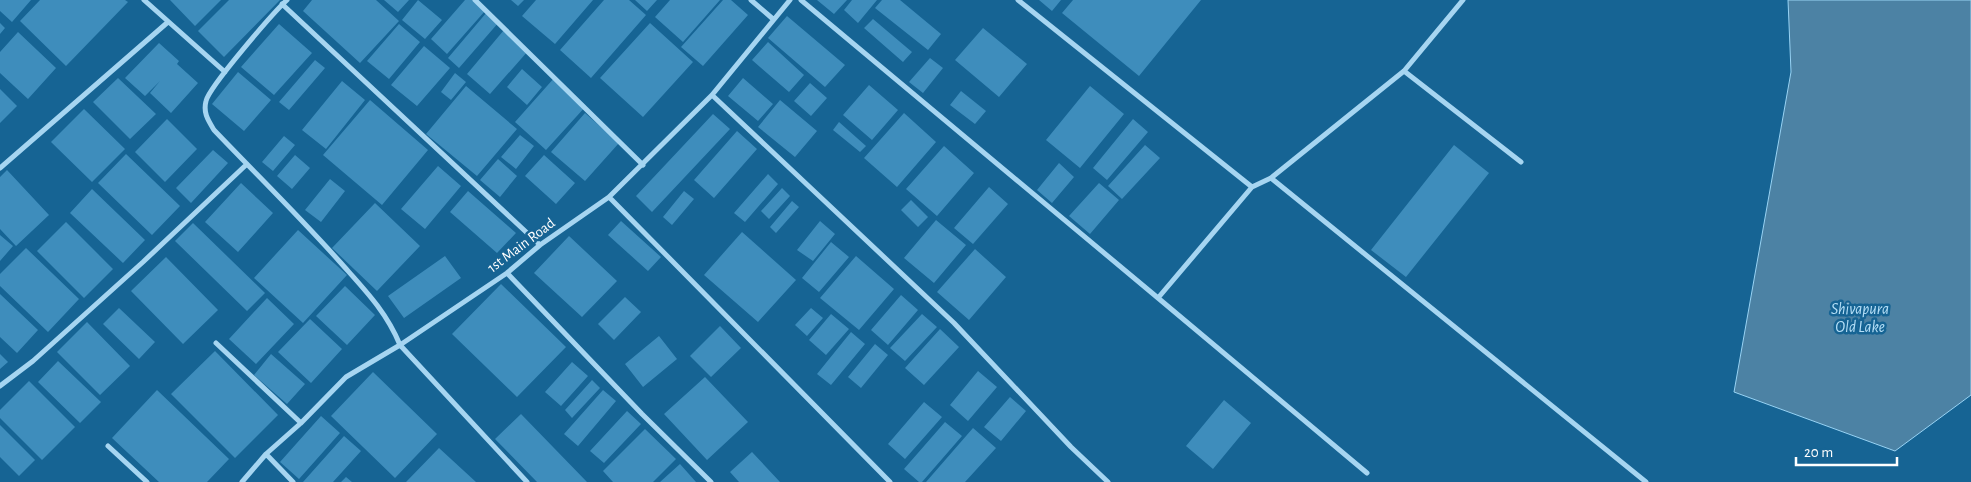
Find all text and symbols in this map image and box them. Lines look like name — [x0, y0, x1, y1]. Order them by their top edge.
street label: 1st Main Road — [485, 215, 558, 276]
water label: Shivapura Old Lake — [1831, 301, 1889, 335]
scale bar — [1796, 434, 1897, 466]
text: 20 m — [1804, 445, 1833, 460]

